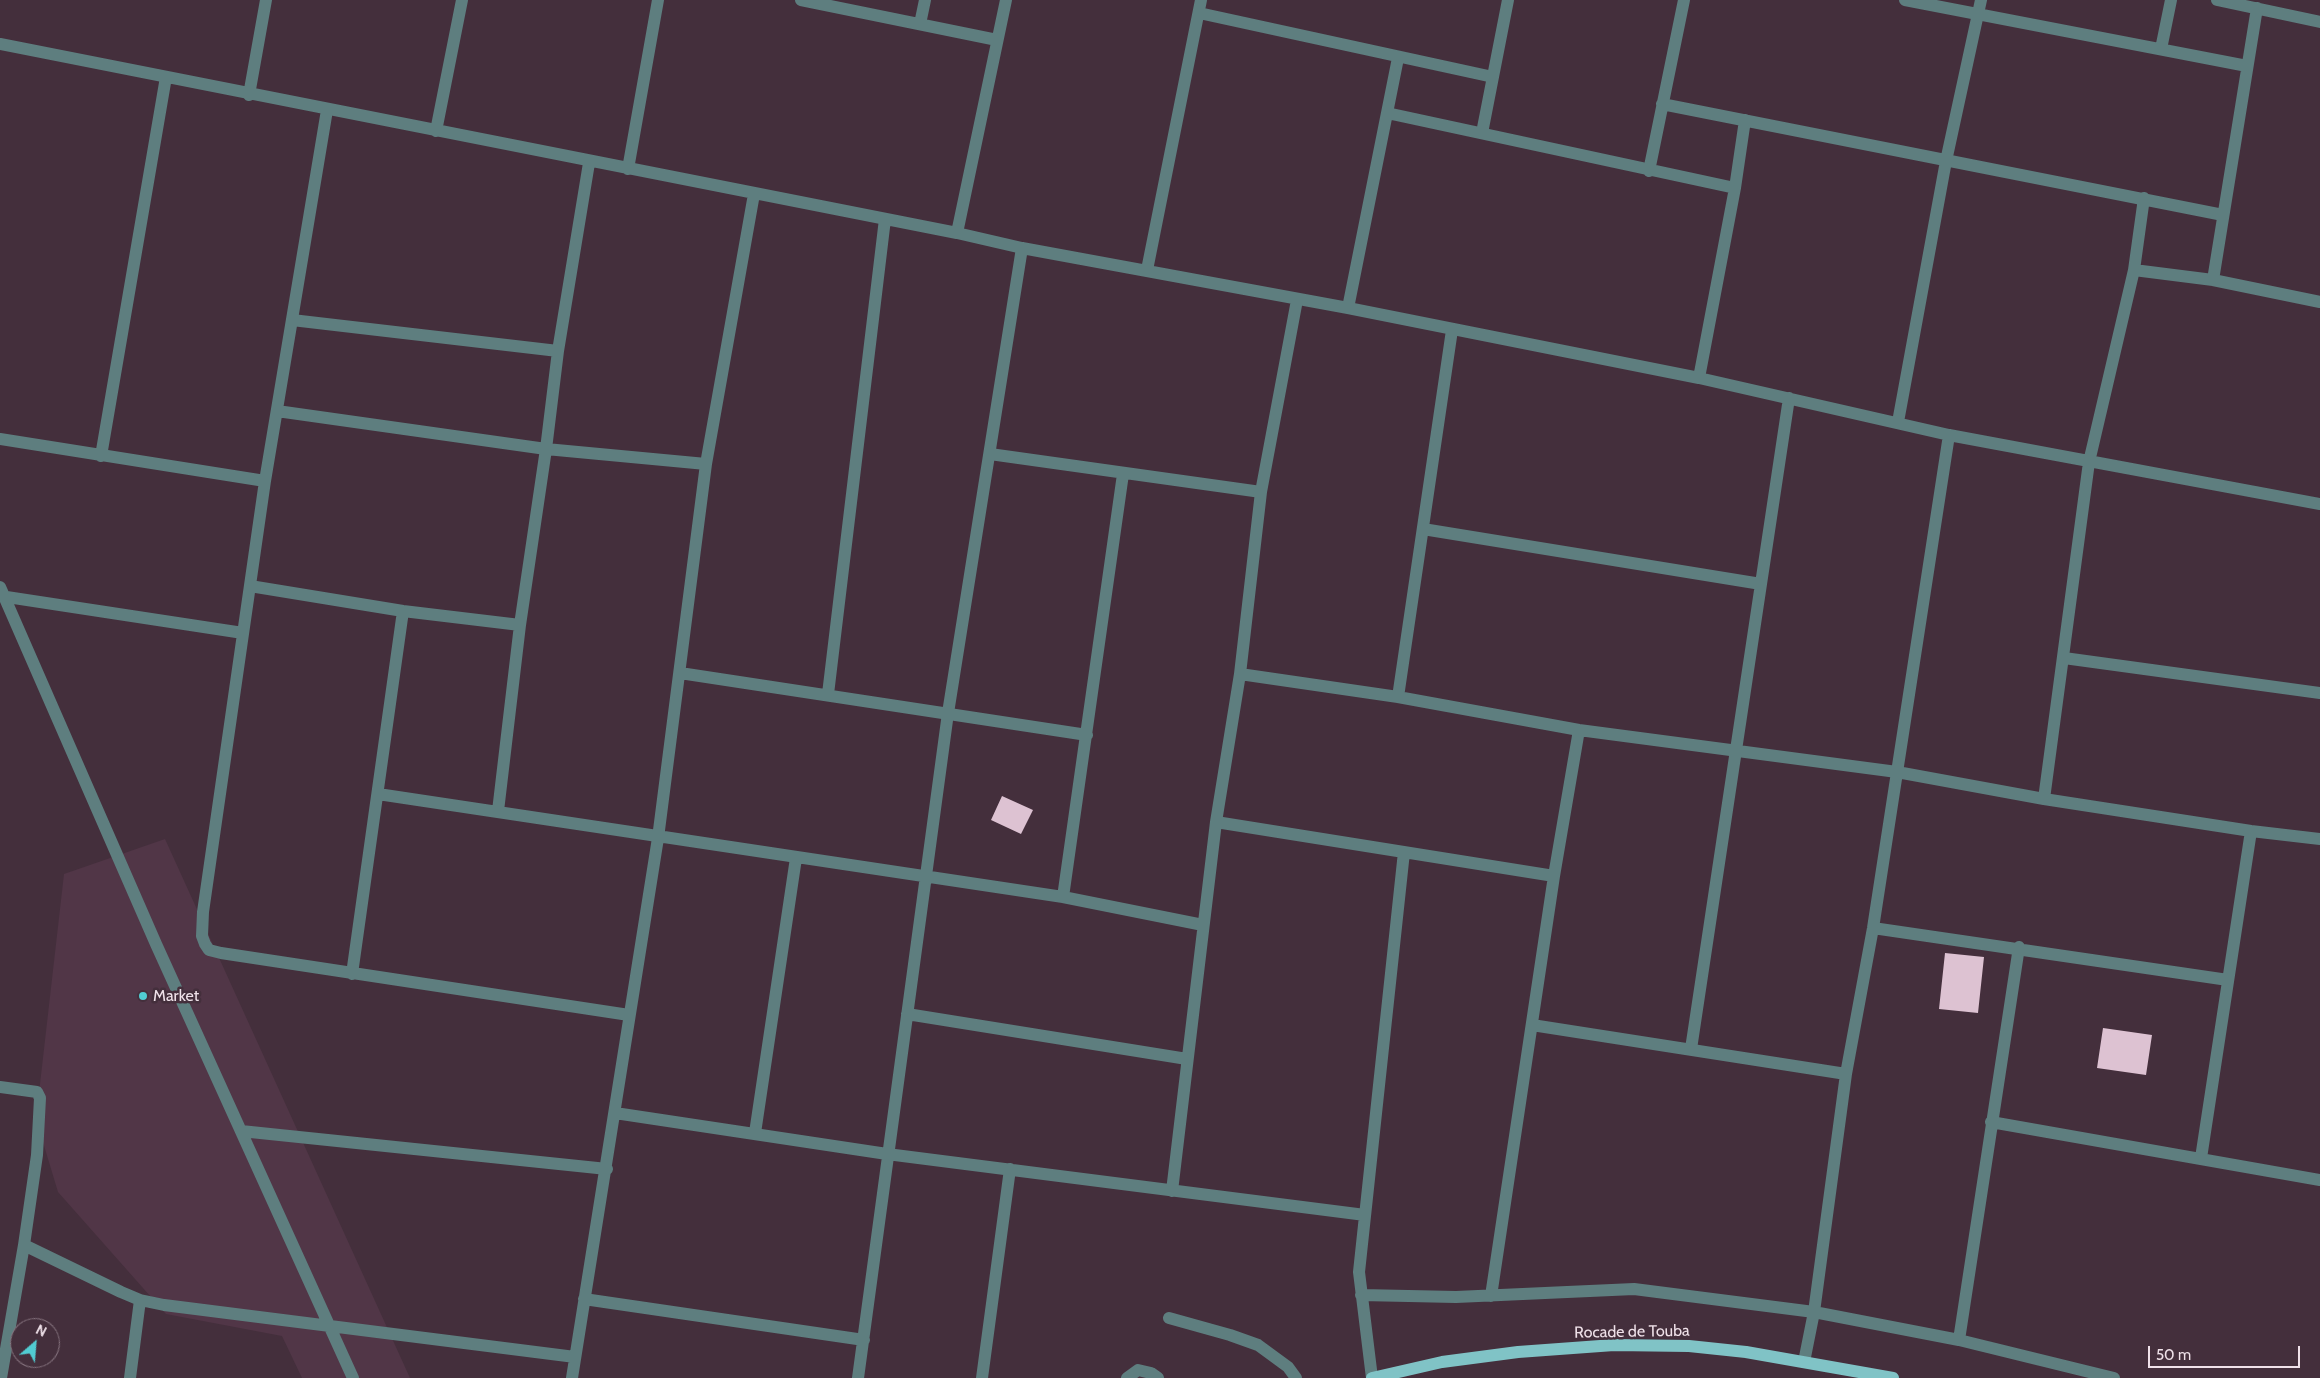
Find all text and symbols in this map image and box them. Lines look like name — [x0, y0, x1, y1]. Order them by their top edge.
place label: Market — [153, 986, 199, 1006]
marker: Market — [137, 990, 149, 1002]
north arrow — [10, 1318, 60, 1368]
text: N — [33, 1320, 50, 1341]
street label: Rocade de Touba — [1574, 1321, 1690, 1343]
scale bar — [2150, 1336, 2302, 1368]
text: 50 m — [2156, 1346, 2191, 1364]

